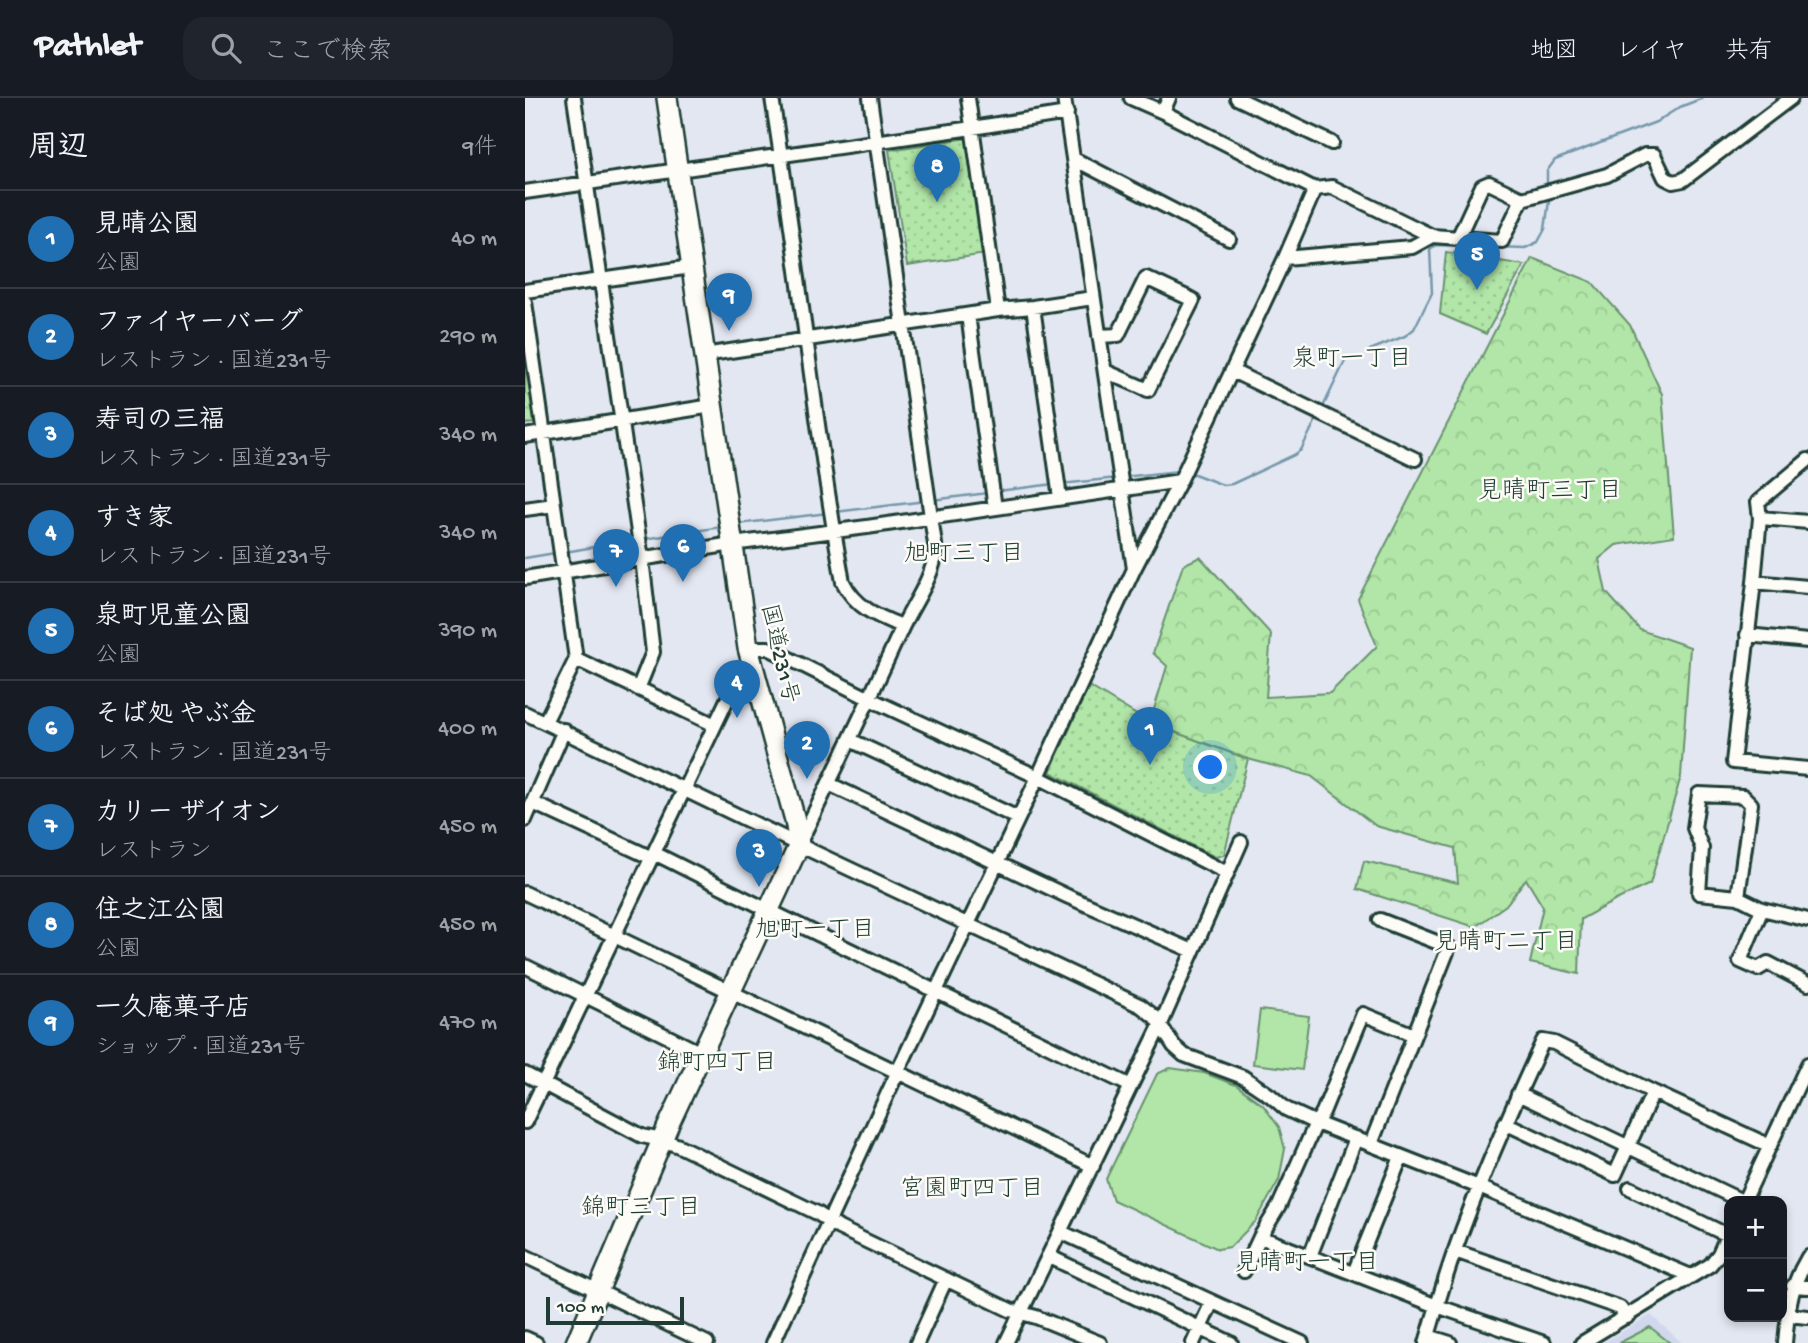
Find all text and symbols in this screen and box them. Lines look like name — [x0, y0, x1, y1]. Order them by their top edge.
search box — [183, 17, 673, 80]
text: Pathlet — [35, 29, 141, 67]
icon: search — [207, 29, 245, 67]
text: ここで検索 — [263, 38, 393, 69]
text: 地図 — [1530, 38, 1578, 67]
text: レイヤ — [1616, 38, 1687, 67]
text: 共有 — [1725, 38, 1773, 67]
text: 周辺 — [28, 132, 88, 167]
text: 9件 — [462, 135, 497, 162]
pin: 8 — [914, 144, 960, 202]
text: 見晴公園 — [95, 211, 199, 242]
text: 1 — [46, 226, 56, 253]
text: 40 m — [451, 226, 497, 253]
pin: 5 — [1454, 232, 1500, 290]
text: 公園 — [95, 251, 141, 278]
pin: 9 — [706, 273, 752, 331]
text: ファイヤーバーグ — [95, 309, 303, 340]
text: 2 — [45, 324, 57, 351]
text: 290 m — [439, 324, 497, 351]
district label: 泉町一丁目 — [1292, 345, 1412, 375]
text: レストラン · 国道231号 — [95, 349, 331, 376]
text: 寿司の三福 — [95, 407, 225, 438]
text: 3 — [45, 422, 57, 449]
text: 340 m — [439, 422, 497, 449]
text: レストラン · 国道231号 — [95, 447, 331, 474]
district label: 見晴町三丁目 — [1478, 477, 1622, 507]
text: すき家 — [95, 505, 173, 536]
text: 4 — [46, 520, 56, 547]
text: 340 m — [439, 520, 497, 547]
pin: 6 — [660, 524, 706, 582]
pin: 7 — [593, 529, 639, 587]
district label: 旭町三丁目 — [904, 541, 1024, 570]
text: レストラン · 国道231号 — [95, 545, 331, 572]
street label: 国道231号 — [753, 601, 804, 706]
text: 泉町児童公園 — [95, 603, 251, 634]
text: 5 — [45, 618, 57, 645]
text: 390 m — [439, 618, 497, 645]
text: 公園 — [95, 643, 141, 670]
pin: 4 — [714, 660, 760, 718]
text: そば処 やぶ金 — [95, 701, 256, 732]
pin: 1 — [1127, 707, 1173, 765]
text: 6 — [45, 716, 57, 743]
text: 400 m — [438, 716, 497, 743]
pin: 2 — [784, 721, 830, 779]
text: レストラン · 国道231号 — [95, 741, 331, 768]
your location — [1193, 750, 1227, 784]
text: カリー ザイオン — [95, 799, 281, 830]
text: 7 — [45, 814, 57, 841]
text: 450 m — [439, 814, 497, 841]
pin: 3 — [736, 829, 782, 887]
text: レストラン — [95, 839, 212, 866]
text: 住之江公園 — [95, 897, 225, 928]
text: 8 — [45, 912, 57, 939]
text: 450 m — [439, 912, 497, 939]
district label: 旭町一丁目 — [755, 917, 875, 946]
district label: 見晴町二丁目 — [1434, 928, 1578, 958]
text: 公園 — [95, 937, 141, 964]
text: 一久庵菓子店 — [95, 995, 251, 1026]
text: 9 — [45, 1010, 57, 1037]
text: 470 m — [439, 1010, 497, 1037]
text: ショップ · 国道231号 — [95, 1035, 306, 1062]
district label: 錦町四丁目 — [657, 1049, 777, 1079]
district label: 宮園町四丁目 — [900, 1175, 1044, 1205]
district label: 錦町三丁目 — [581, 1194, 701, 1224]
map controls — [1724, 1196, 1787, 1322]
button: + — [1724, 1196, 1787, 1259]
district label: 見晴町一丁目 — [1235, 1249, 1379, 1279]
button: − — [1724, 1259, 1787, 1322]
scale bar — [546, 1294, 684, 1326]
text: 100 m — [557, 1297, 604, 1320]

